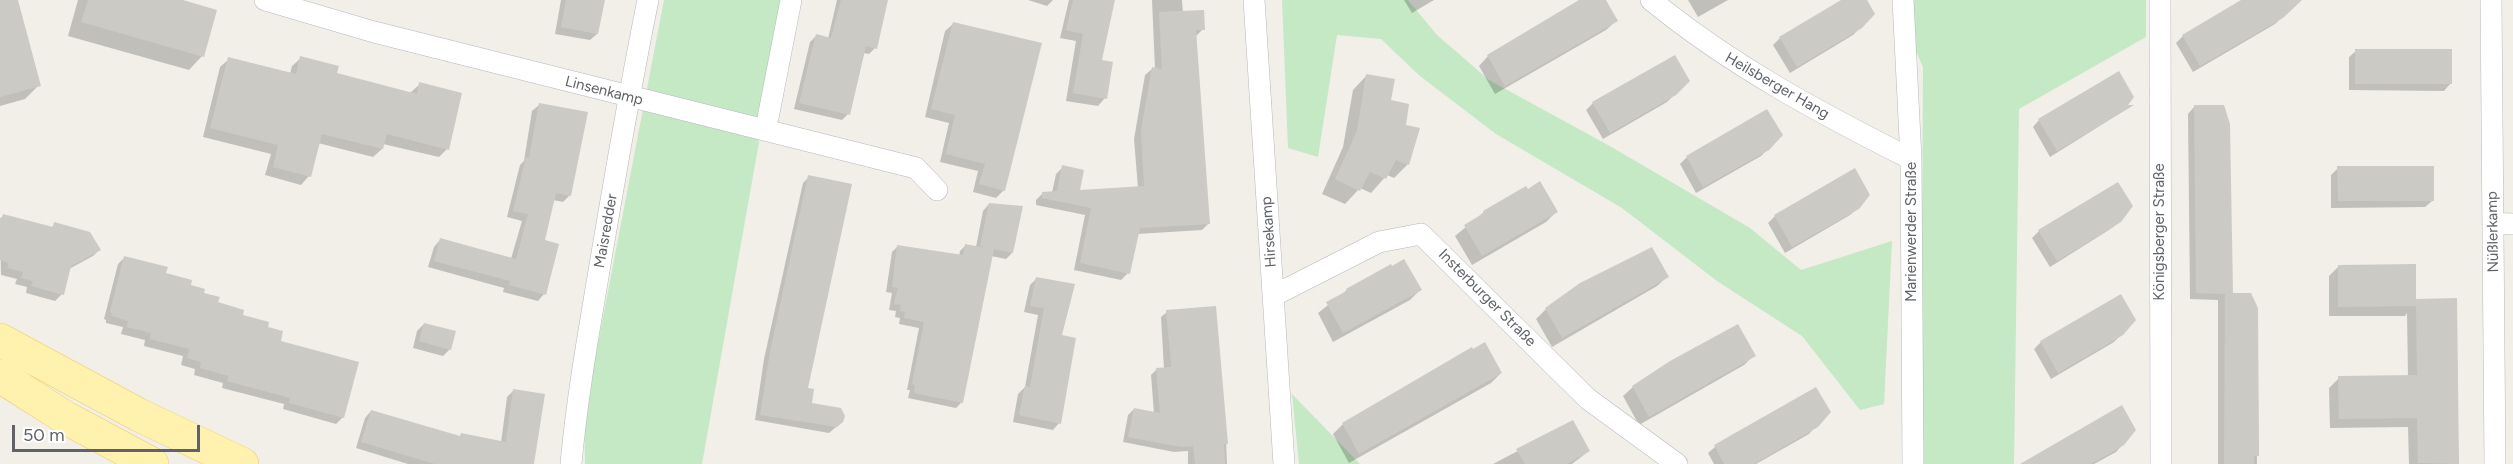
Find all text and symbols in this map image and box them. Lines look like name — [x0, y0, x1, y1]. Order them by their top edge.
street label: Heilsberger Hang — [1722, 49, 1832, 123]
street label: Linsenkamp — [563, 73, 645, 109]
street label: Marienwerder Straße — [1903, 162, 1921, 302]
street label: Königsberger Straße — [2151, 163, 2169, 301]
street label: Nüßlerkamp — [2483, 191, 2503, 273]
street label: Maisredder — [591, 193, 621, 269]
street label: Hirsekamp — [1258, 196, 1280, 268]
street label: Insterburger Straße — [1434, 245, 1540, 351]
scale bar — [15, 413, 202, 451]
text: 50 m — [23, 424, 65, 446]

